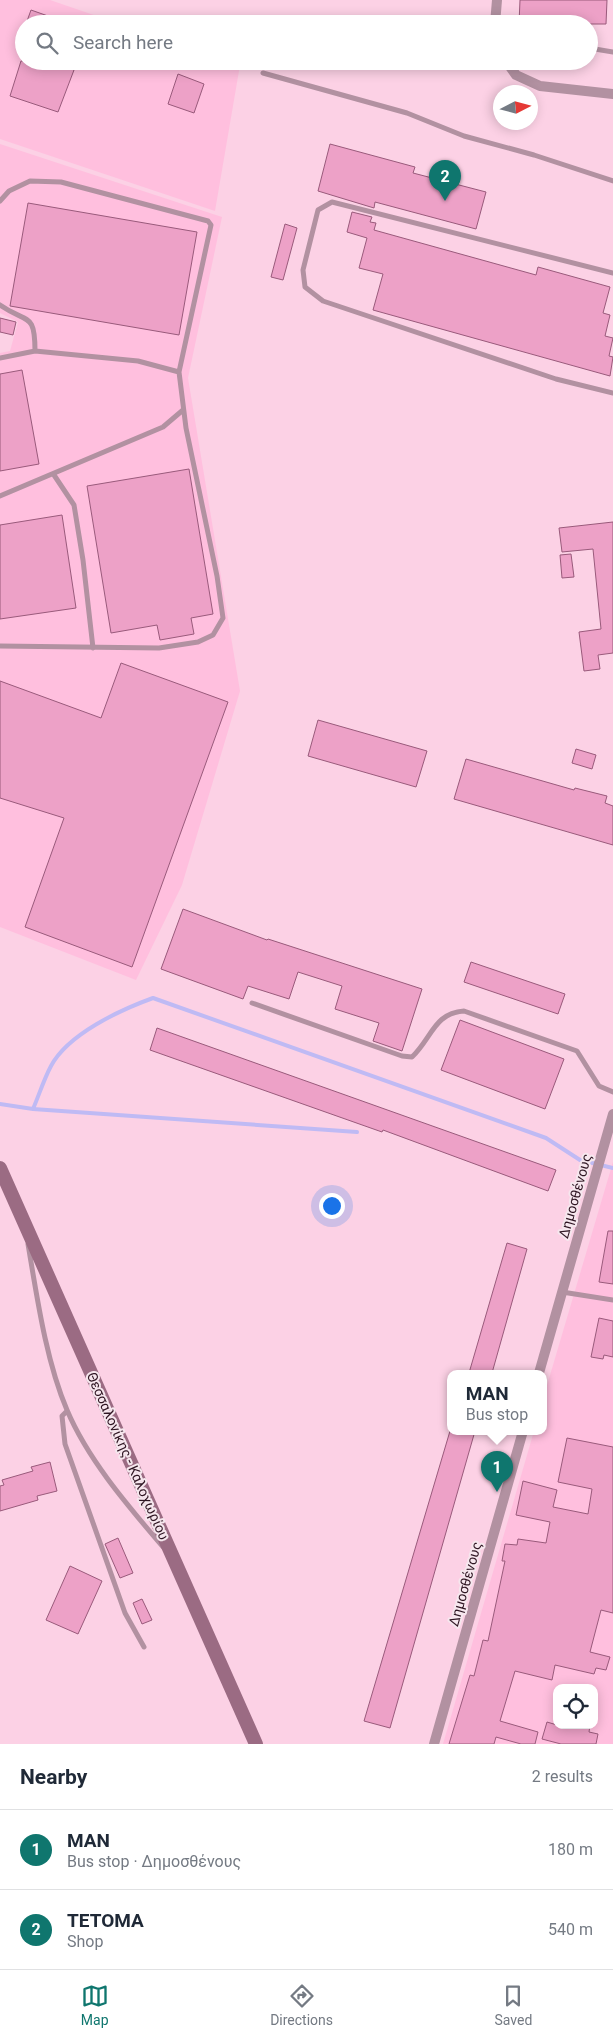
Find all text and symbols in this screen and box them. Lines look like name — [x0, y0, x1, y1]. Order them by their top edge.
search box — [15, 15, 598, 70]
icon: search — [33, 29, 61, 57]
text: Search here — [73, 31, 173, 54]
north arrow — [493, 85, 538, 130]
pin: 2 — [429, 160, 461, 201]
street label: Δημοσθένους — [555, 1152, 595, 1240]
your location — [319, 1193, 345, 1219]
street label: Θεσσαλονίκης - Καλοχωρίου — [84, 1370, 172, 1542]
popup — [447, 1370, 547, 1435]
text: ΜΑΝ — [466, 1382, 509, 1405]
text: Bus stop — [466, 1405, 528, 1424]
pin: 1 — [481, 1451, 513, 1492]
street label: Δημοσθένους — [445, 1540, 485, 1628]
map controls — [553, 1684, 598, 1729]
button: locate — [553, 1684, 598, 1729]
text: Nearby — [20, 1765, 87, 1789]
text: 2 results — [532, 1767, 593, 1786]
text: ΜΑΝ — [67, 1829, 110, 1852]
text: 1 — [31, 1840, 41, 1859]
text: 180 m — [548, 1840, 593, 1859]
text: Bus stop · Δημοσθένους — [67, 1852, 241, 1871]
text: TETOMA — [67, 1909, 144, 1932]
text: 2 — [31, 1920, 41, 1939]
text: 540 m — [548, 1920, 593, 1939]
text: Shop — [67, 1932, 103, 1951]
tab: Map — [81, 1982, 109, 2028]
tab: Directions — [270, 1982, 333, 2028]
tab: Saved — [494, 1982, 532, 2028]

